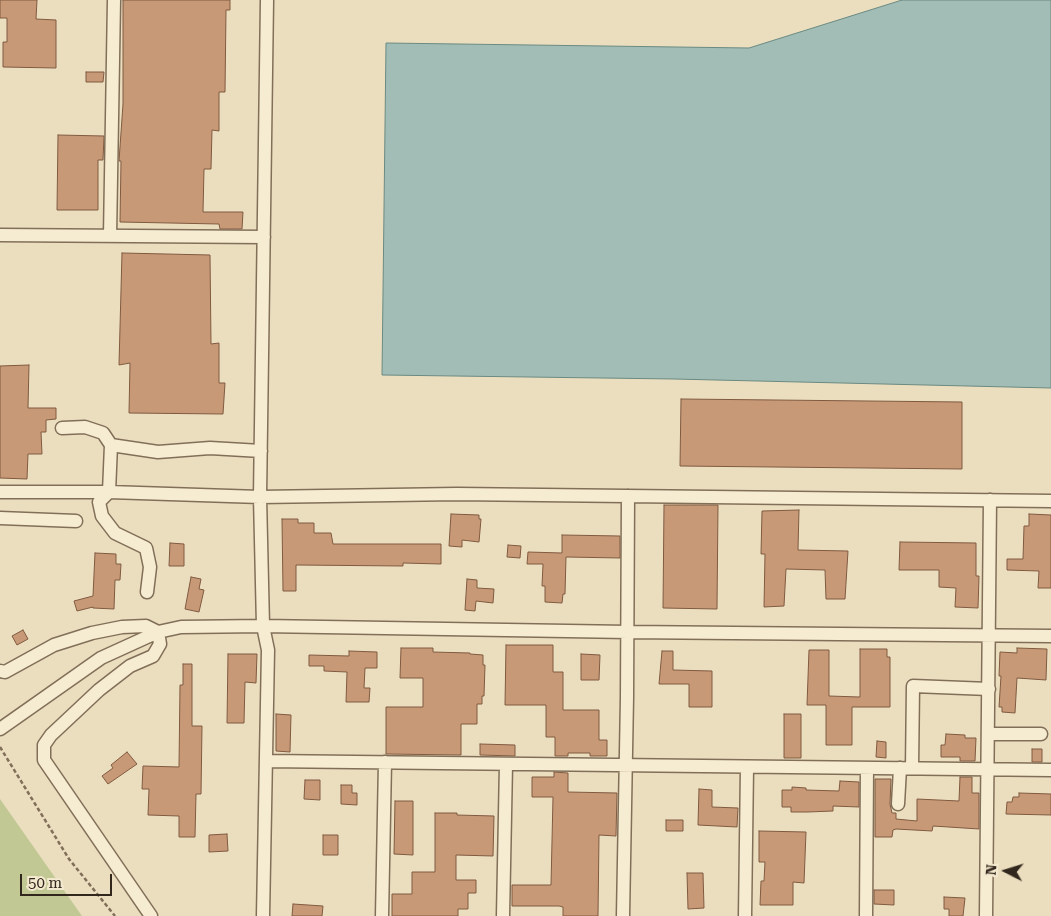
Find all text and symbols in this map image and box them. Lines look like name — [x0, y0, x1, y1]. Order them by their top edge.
north arrow — [981, 846, 1031, 896]
scale bar — [22, 864, 115, 896]
text: N — [983, 864, 999, 876]
text: 50 m — [28, 874, 62, 892]

